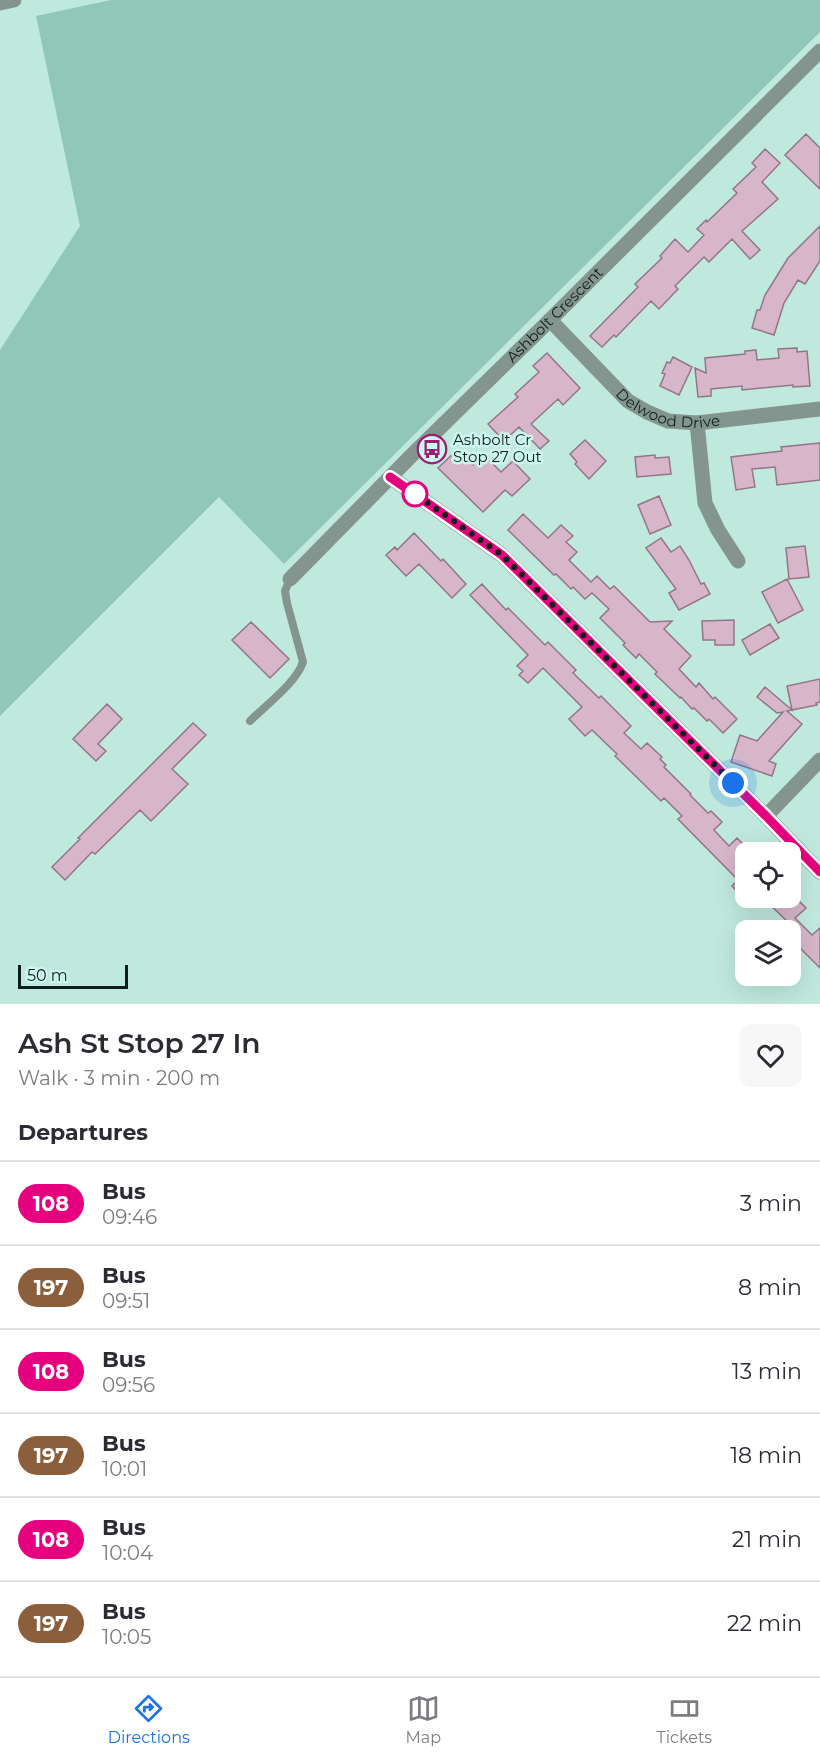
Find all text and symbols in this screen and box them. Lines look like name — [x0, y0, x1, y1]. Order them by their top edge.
street label: Ashbolt Crescent — [502, 263, 607, 366]
street label: Delwood Drive — [612, 384, 721, 432]
place label: Ashbolt Cr Stop 27 Out — [453, 430, 542, 466]
bus stop icon: Ashbolt Cr Stop 27 Out — [416, 433, 448, 465]
unlabelled marker — [402, 481, 428, 507]
your location — [718, 768, 748, 798]
map controls — [735, 842, 801, 986]
button: locate — [735, 842, 801, 908]
button: layers — [735, 920, 801, 986]
scale bar — [18, 962, 128, 989]
text: 50 m — [27, 966, 68, 985]
button: heart — [739, 1024, 802, 1087]
text: Ash St Stop 27 In — [18, 1026, 261, 1060]
text: Walk · 3 min · 200 m — [18, 1066, 220, 1090]
text: Departures — [18, 1119, 148, 1146]
text: Bus — [102, 1178, 146, 1205]
text: 3 min — [740, 1190, 802, 1217]
text: 108 — [33, 1191, 69, 1216]
text: 09:46 — [102, 1205, 157, 1229]
text: Bus — [102, 1262, 146, 1289]
text: 8 min — [738, 1274, 802, 1301]
text: 197 — [34, 1275, 68, 1300]
text: 09:51 — [102, 1289, 150, 1313]
text: Bus — [102, 1346, 146, 1373]
text: 13 min — [732, 1358, 802, 1385]
text: 108 — [33, 1359, 69, 1384]
text: 09:56 — [102, 1373, 155, 1397]
text: Bus — [102, 1430, 146, 1457]
text: 18 min — [730, 1442, 802, 1469]
text: 197 — [34, 1443, 68, 1468]
text: 10:01 — [102, 1457, 147, 1481]
text: Bus — [102, 1514, 146, 1541]
text: 21 min — [732, 1526, 802, 1553]
text: 108 — [33, 1527, 69, 1552]
text: 10:04 — [102, 1541, 153, 1565]
text: Bus — [102, 1598, 146, 1625]
text: 22 min — [727, 1610, 802, 1637]
text: 197 — [34, 1611, 68, 1636]
text: 10:05 — [102, 1625, 151, 1649]
tab: Directions — [108, 1692, 190, 1747]
tab: Map — [405, 1692, 441, 1747]
tab: Tickets — [657, 1692, 712, 1747]

